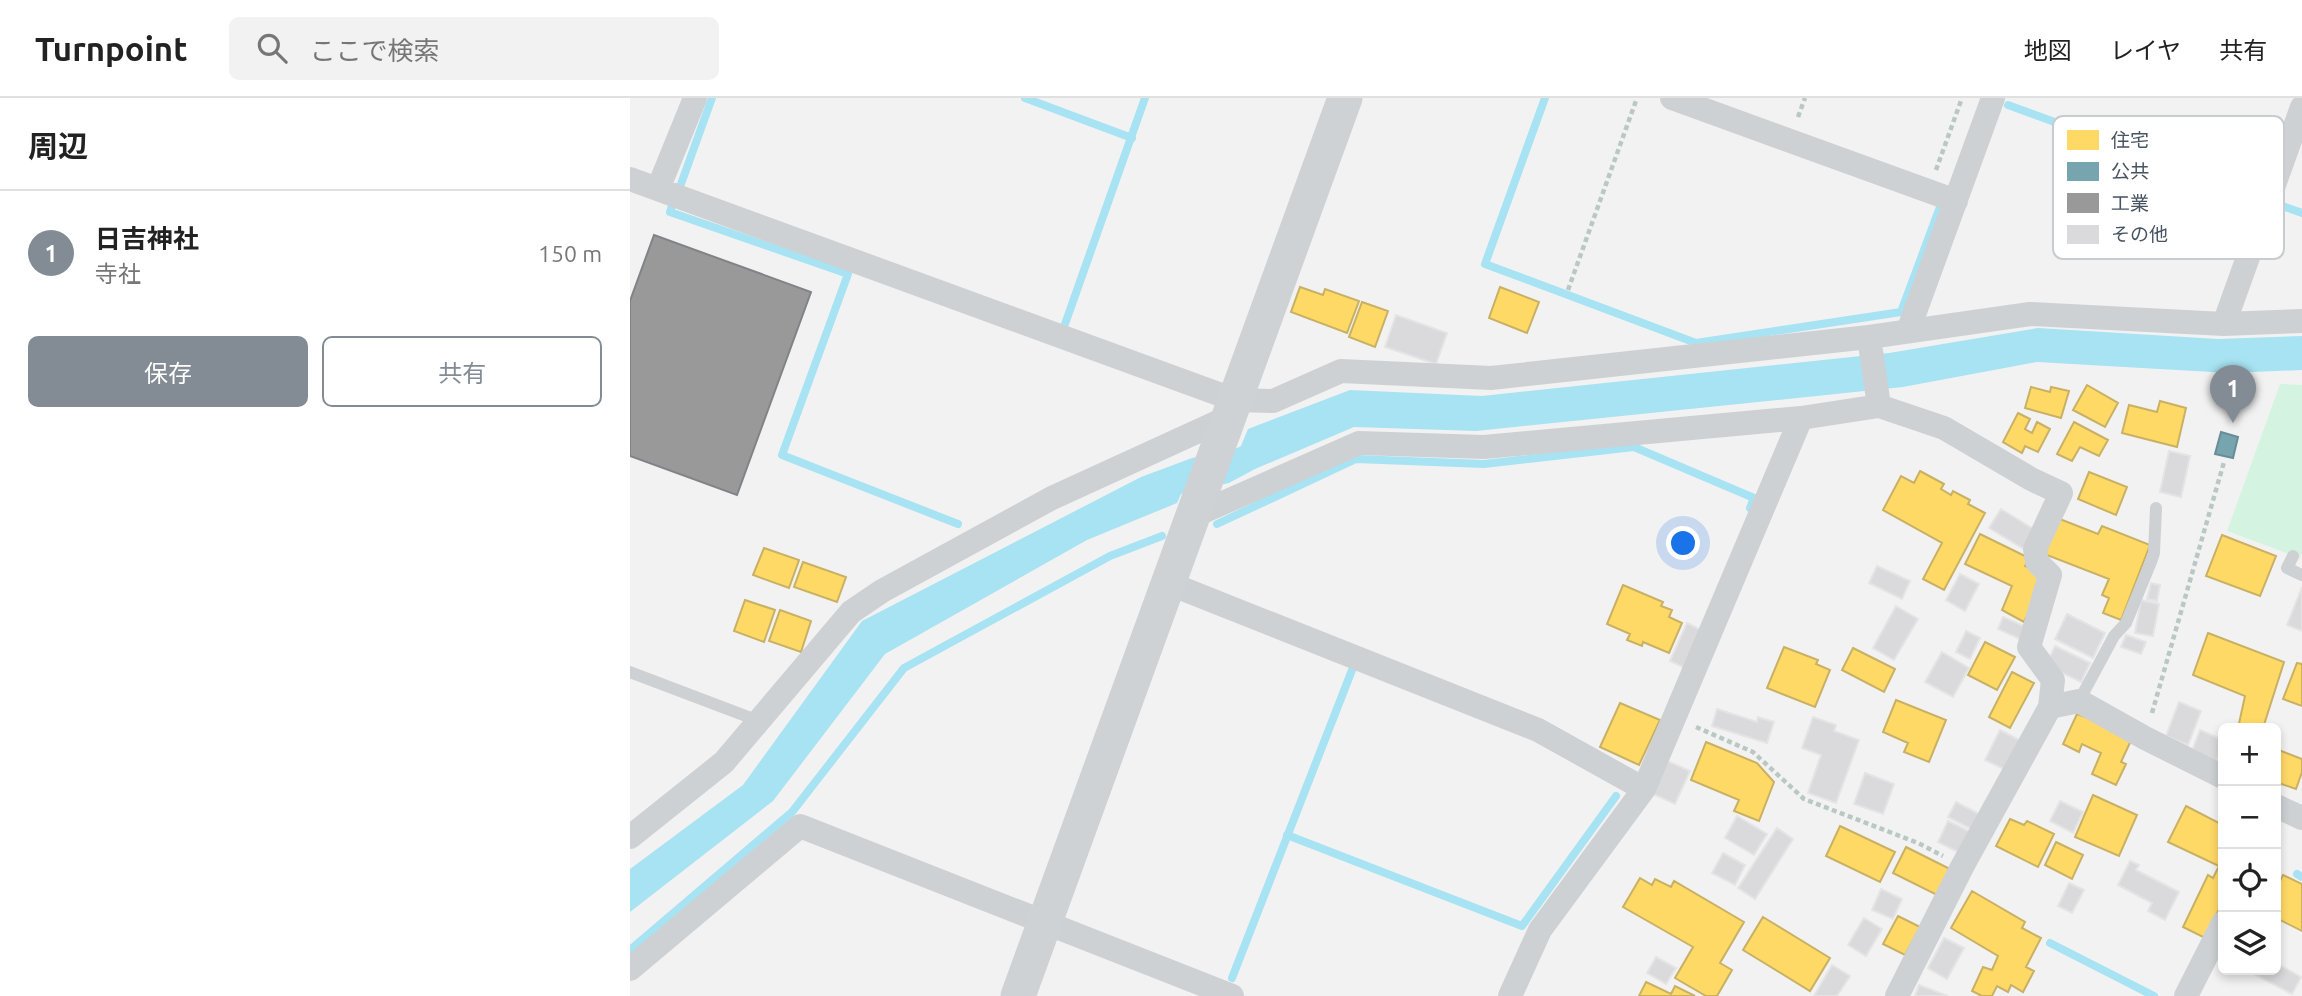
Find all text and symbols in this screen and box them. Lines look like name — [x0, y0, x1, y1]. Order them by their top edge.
search box — [229, 17, 719, 80]
icon: search — [253, 29, 291, 67]
text: Turnpoint — [35, 30, 187, 67]
text: ここで検索 — [309, 36, 439, 65]
text: 地図 — [2024, 37, 2072, 64]
text: レイヤ — [2110, 37, 2181, 64]
text: 共有 — [2219, 37, 2267, 64]
legend — [2053, 116, 2284, 259]
text: 周辺 — [28, 129, 88, 163]
text: 住宅 — [2111, 129, 2149, 151]
text: 公共 — [2111, 160, 2149, 182]
text: 工業 — [2111, 192, 2149, 214]
text: その他 — [2111, 223, 2168, 245]
text: 日吉神社 — [95, 224, 199, 253]
text: 1 — [45, 241, 57, 266]
text: 150 m — [538, 241, 602, 266]
text: 寺社 — [95, 261, 141, 286]
button: 保存 — [28, 336, 308, 407]
button: 共有 — [322, 336, 602, 407]
pin: 1 — [2210, 365, 2256, 423]
your location — [1666, 526, 1700, 560]
map controls — [2218, 723, 2281, 975]
button: + — [2218, 723, 2281, 786]
button: − — [2218, 786, 2281, 849]
button: locate — [2218, 849, 2281, 912]
button: layers — [2218, 912, 2281, 975]

